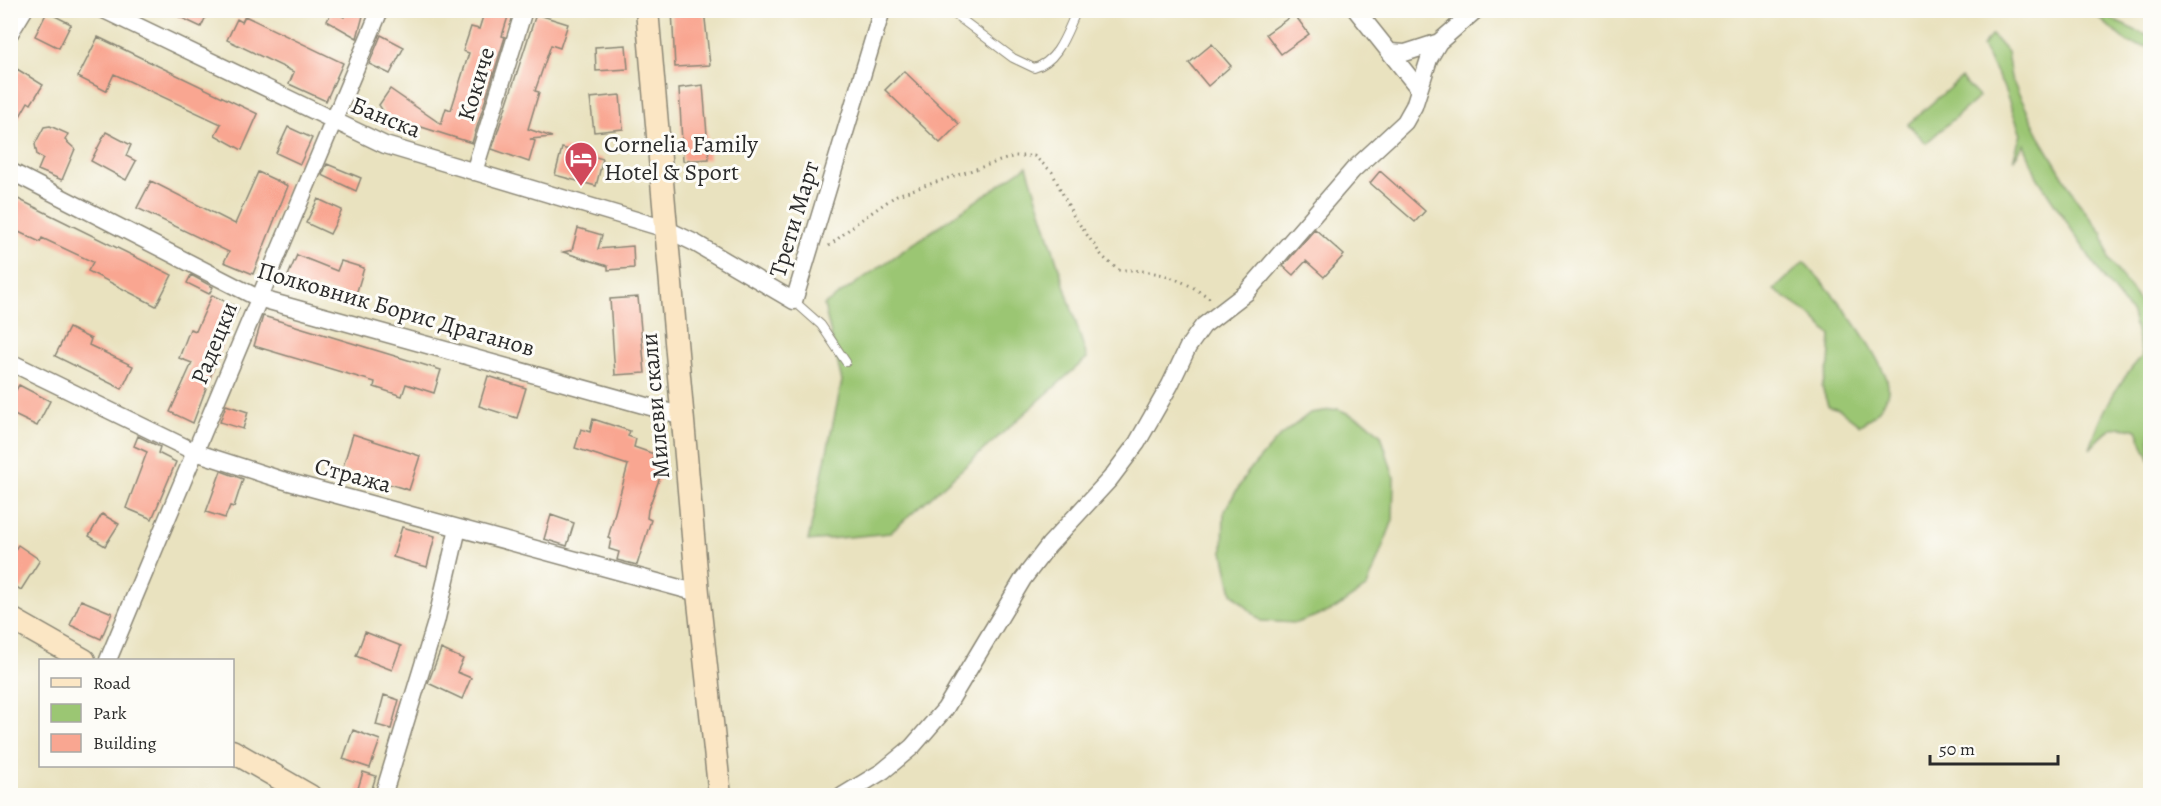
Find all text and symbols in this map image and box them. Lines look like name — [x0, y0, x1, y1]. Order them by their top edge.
street label: Кокиче — [450, 43, 502, 125]
street label: Банска — [346, 89, 426, 145]
place label: Cornelia Family Hotel & Sport — [604, 128, 758, 188]
hotel icon: Cornelia Family Hotel & Sport — [563, 140, 599, 187]
street label: Трети Март — [761, 157, 827, 281]
street label: Полковник Борис Драганов — [254, 254, 538, 364]
street label: Радецки — [183, 297, 245, 389]
street label: Милеви скали — [633, 332, 677, 480]
street label: Стража — [311, 449, 395, 501]
legend — [39, 659, 234, 767]
text: Road — [93, 671, 131, 695]
text: Park — [93, 701, 127, 725]
scale bar — [1930, 728, 2058, 766]
text: Building — [93, 731, 157, 755]
text: 50 m — [1939, 737, 1975, 761]

